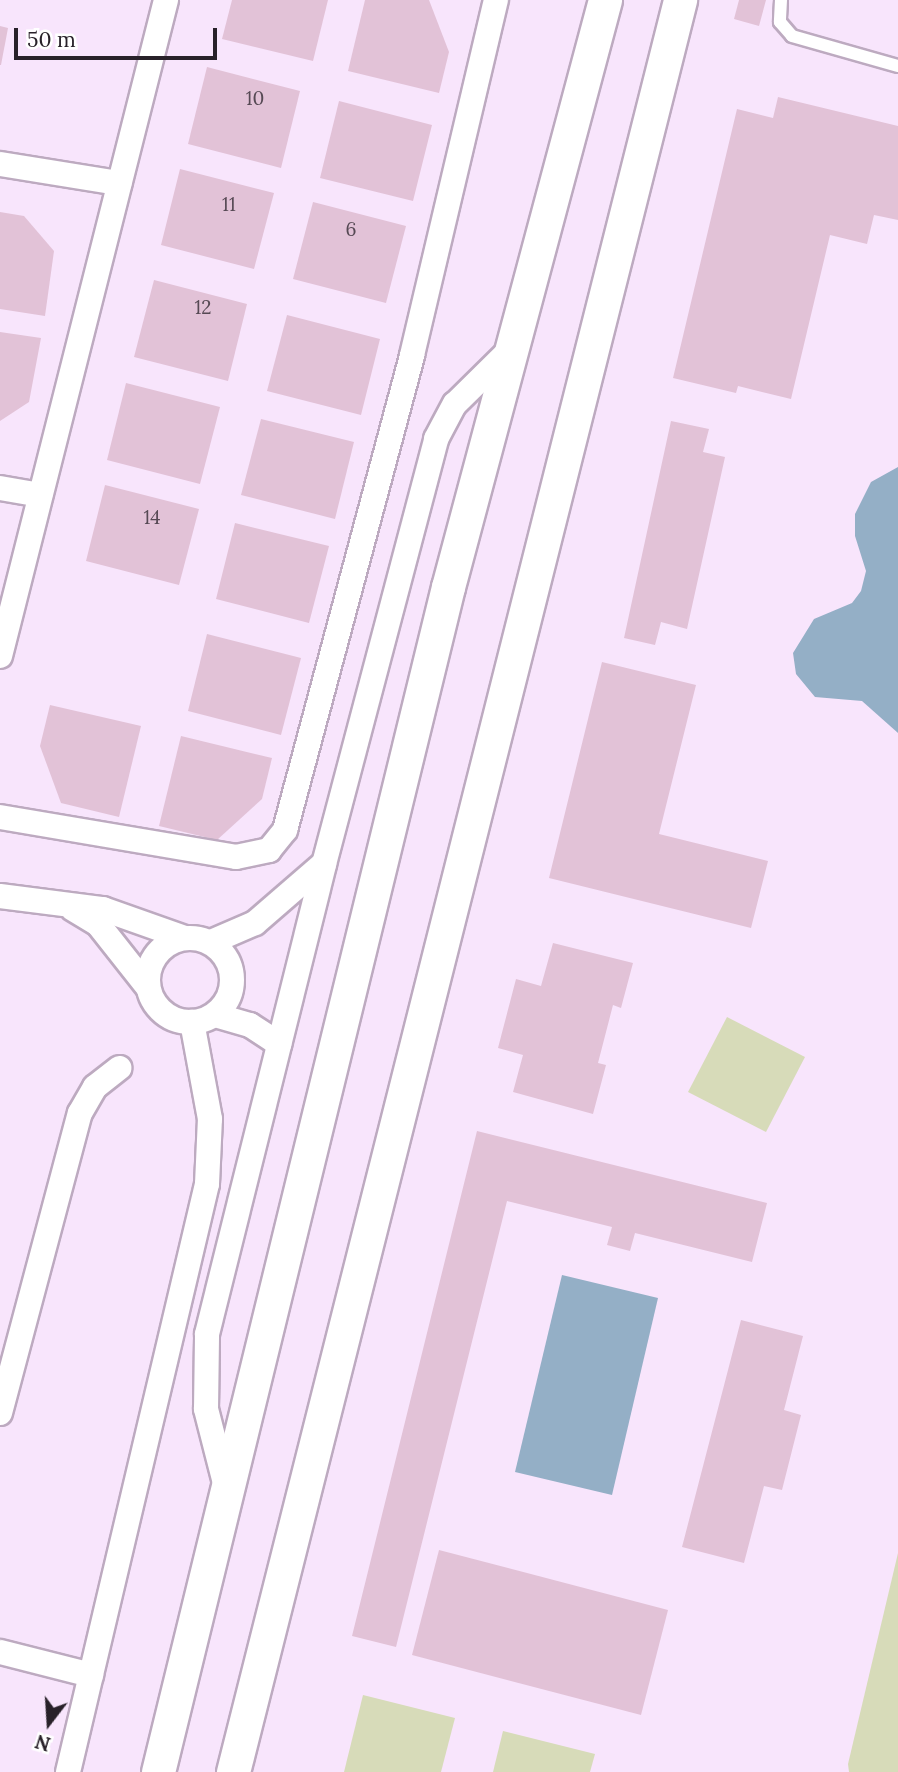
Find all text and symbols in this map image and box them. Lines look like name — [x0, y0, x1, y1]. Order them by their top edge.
scale bar — [18, 14, 220, 58]
text: 50 m — [27, 26, 76, 53]
house number: 10 — [246, 88, 264, 110]
house number: 11 — [222, 194, 236, 216]
house number: 6 — [346, 219, 356, 241]
house number: 12 — [194, 297, 212, 319]
house number: 14 — [143, 507, 161, 529]
north arrow — [14, 1688, 84, 1758]
text: N — [32, 1729, 53, 1757]

